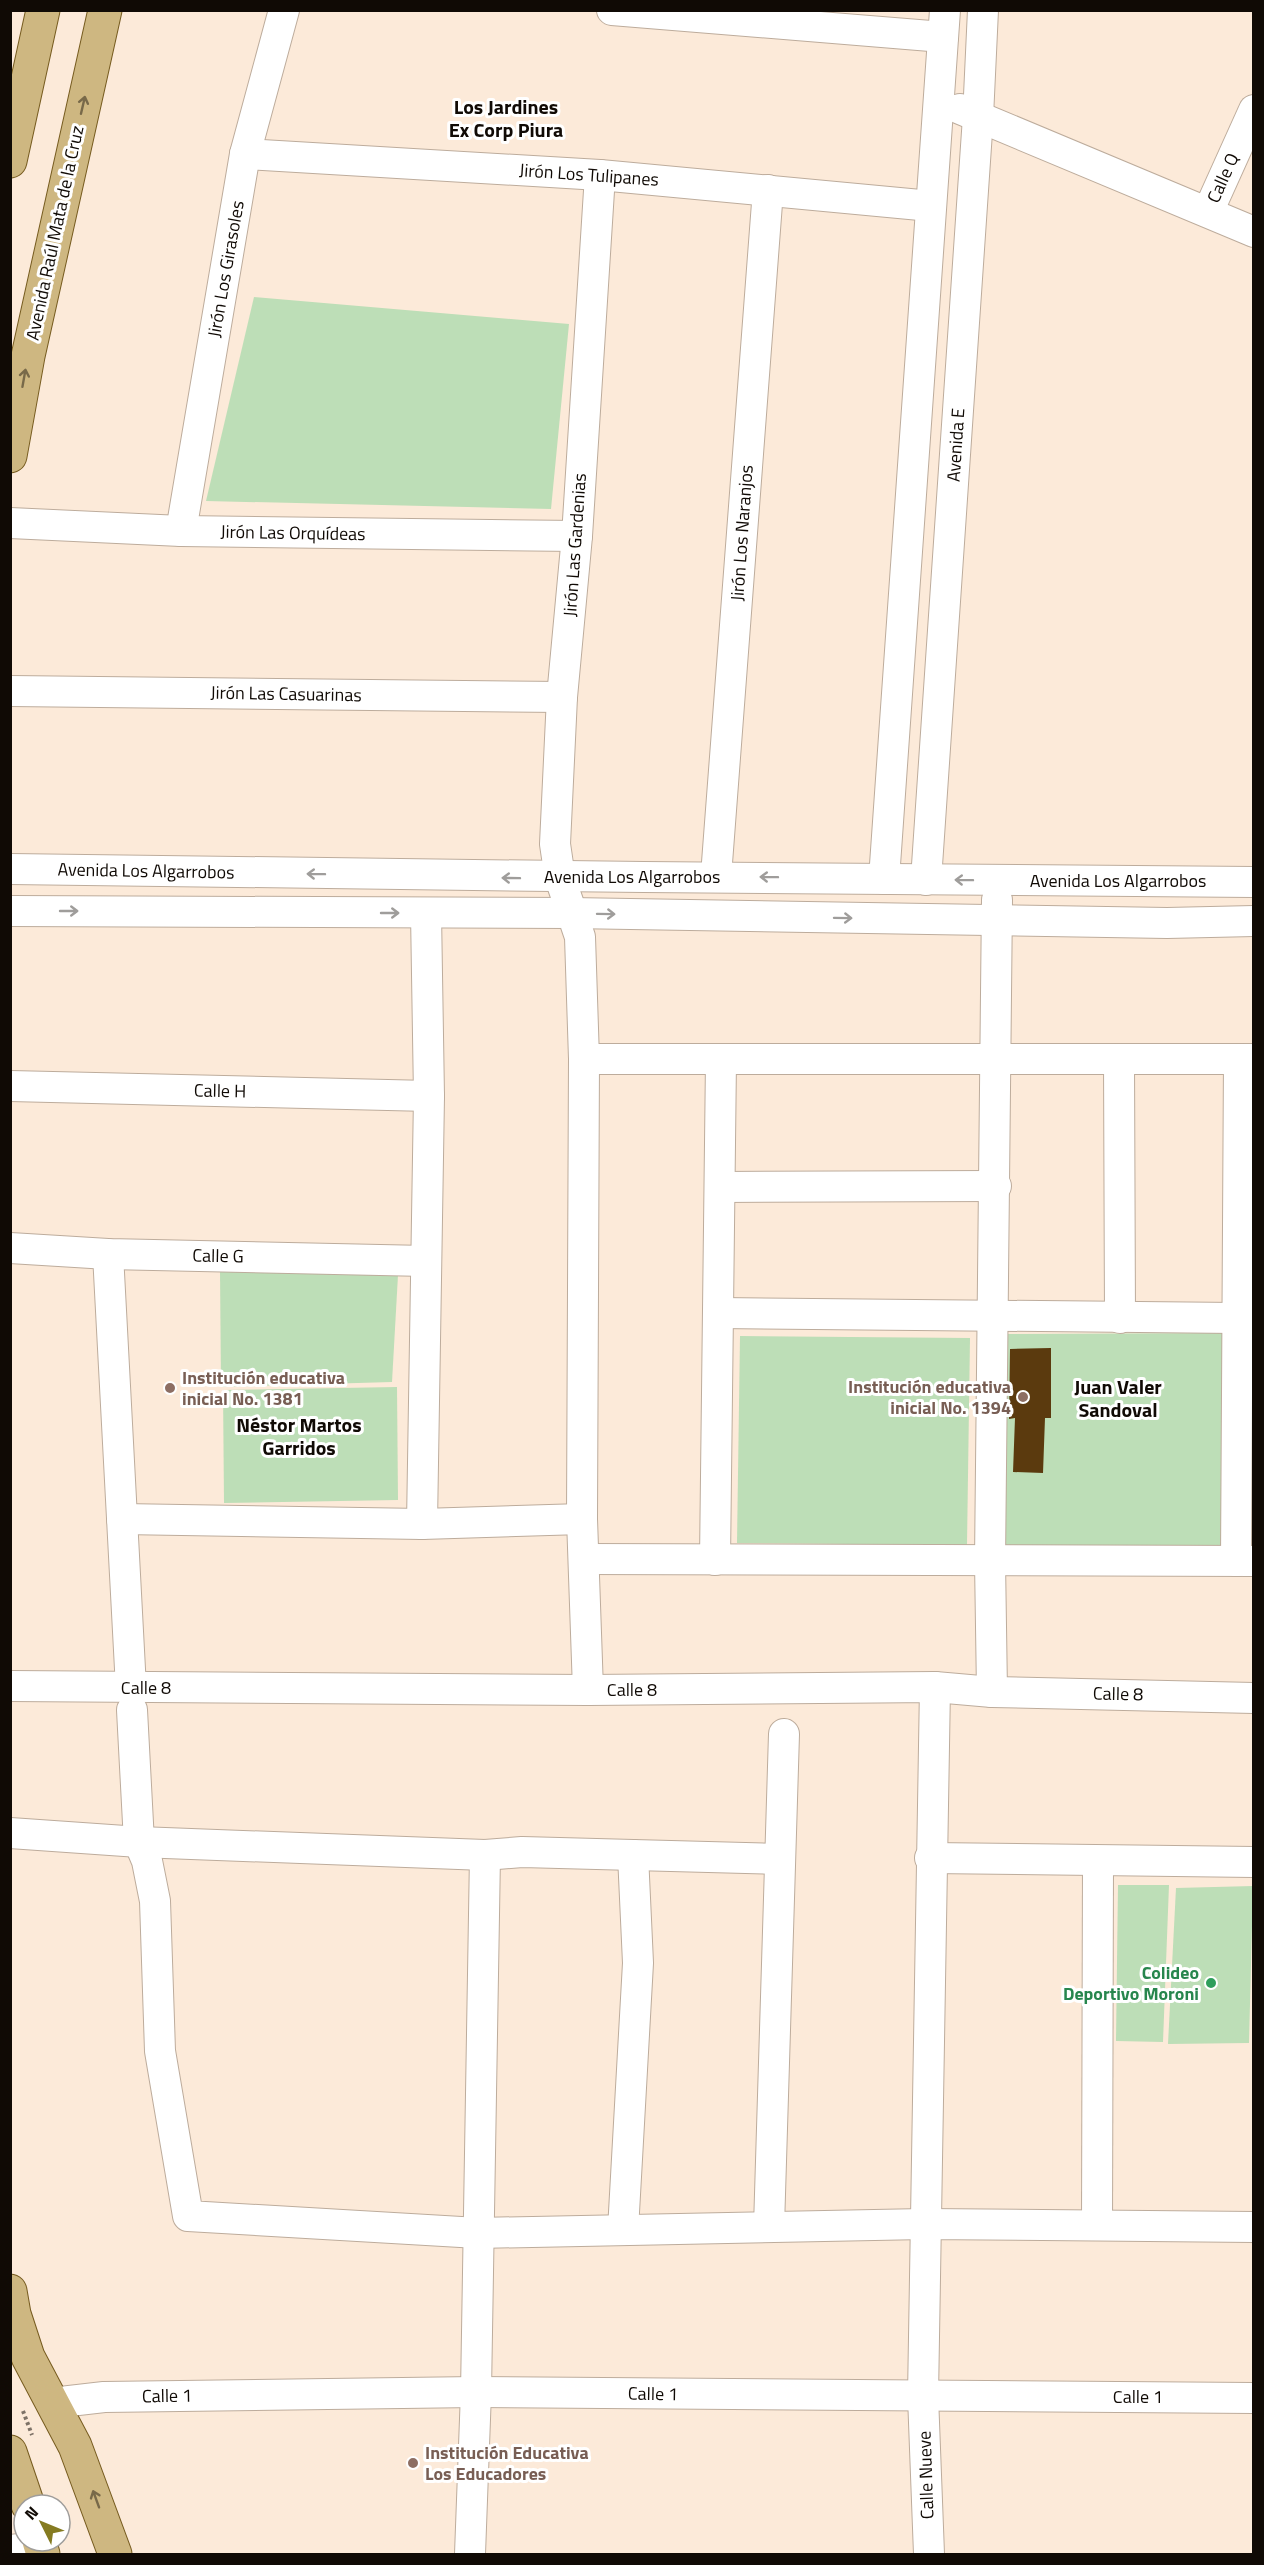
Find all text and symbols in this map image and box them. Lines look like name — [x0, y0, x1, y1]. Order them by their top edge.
district label: Los Jardines Ex Corp Piura — [449, 91, 563, 145]
one-way arrow — [77, 96, 89, 115]
street label: Avenida Raúl Mata de la Cruz — [19, 123, 90, 343]
street label: Calle Q — [1200, 149, 1245, 207]
street label: Jirón Los Tulipanes — [518, 156, 660, 193]
street label: Jirón Los Girasoles — [200, 198, 251, 339]
one-way arrow — [19, 368, 30, 388]
street label: Avenida E — [939, 407, 972, 483]
street label: Jirón Los Naranjos — [723, 464, 760, 602]
street label: Jirón Las Gardenias — [556, 472, 593, 618]
street label: Jirón Las Orquídeas — [220, 518, 366, 547]
street label: Jirón Las Casuarinas — [210, 679, 362, 708]
street label: Avenida Los Algarrobos — [57, 855, 235, 886]
street label: Avenida Los Algarrobos — [544, 863, 720, 890]
street label: Avenida Los Algarrobos — [1030, 867, 1206, 894]
one-way arrow — [307, 869, 327, 880]
one-way arrow — [760, 871, 780, 883]
one-way arrow — [502, 872, 522, 883]
one-way arrow — [955, 874, 975, 886]
one-way arrow — [58, 905, 78, 917]
one-way arrow — [379, 907, 399, 919]
one-way arrow — [595, 908, 615, 919]
one-way arrow — [832, 912, 852, 924]
street label: Calle H — [194, 1077, 246, 1104]
street label: Calle G — [192, 1242, 244, 1269]
place label: Institución educativa inicial No. 1381 — [182, 1364, 345, 1412]
district label: Juan Valer Sandoval — [1074, 1371, 1162, 1425]
place label: Institución educativa inicial No. 1394 — [848, 1373, 1011, 1421]
marker: Institución educativa inicial No. 1381 — [163, 1381, 177, 1395]
marker: Institución educativa inicial No. 1394 — [1016, 1390, 1030, 1404]
district label: Néstor Martos Garridos — [236, 1409, 362, 1463]
street label: Calle 8 — [121, 1674, 171, 1701]
street label: Calle 8 — [607, 1676, 657, 1703]
street label: Calle 8 — [1093, 1680, 1143, 1707]
place label: Colideo Deportivo Moroni — [1063, 1959, 1199, 2007]
marker: Colideo Deportivo Moroni — [1204, 1976, 1218, 1990]
street label: Calle 1 — [628, 2380, 678, 2407]
street label: Calle 1 — [142, 2382, 192, 2409]
street label: Calle 1 — [1113, 2383, 1163, 2410]
street label: Calle Nueve — [910, 2430, 941, 2520]
place label: Institución Educativa Los Educadores — [425, 2439, 589, 2487]
marker: Institución Educativa Los Educadores — [406, 2456, 420, 2470]
one-way arrow — [89, 2491, 100, 2509]
north arrow — [12, 2493, 72, 2553]
text: N — [18, 2501, 44, 2525]

